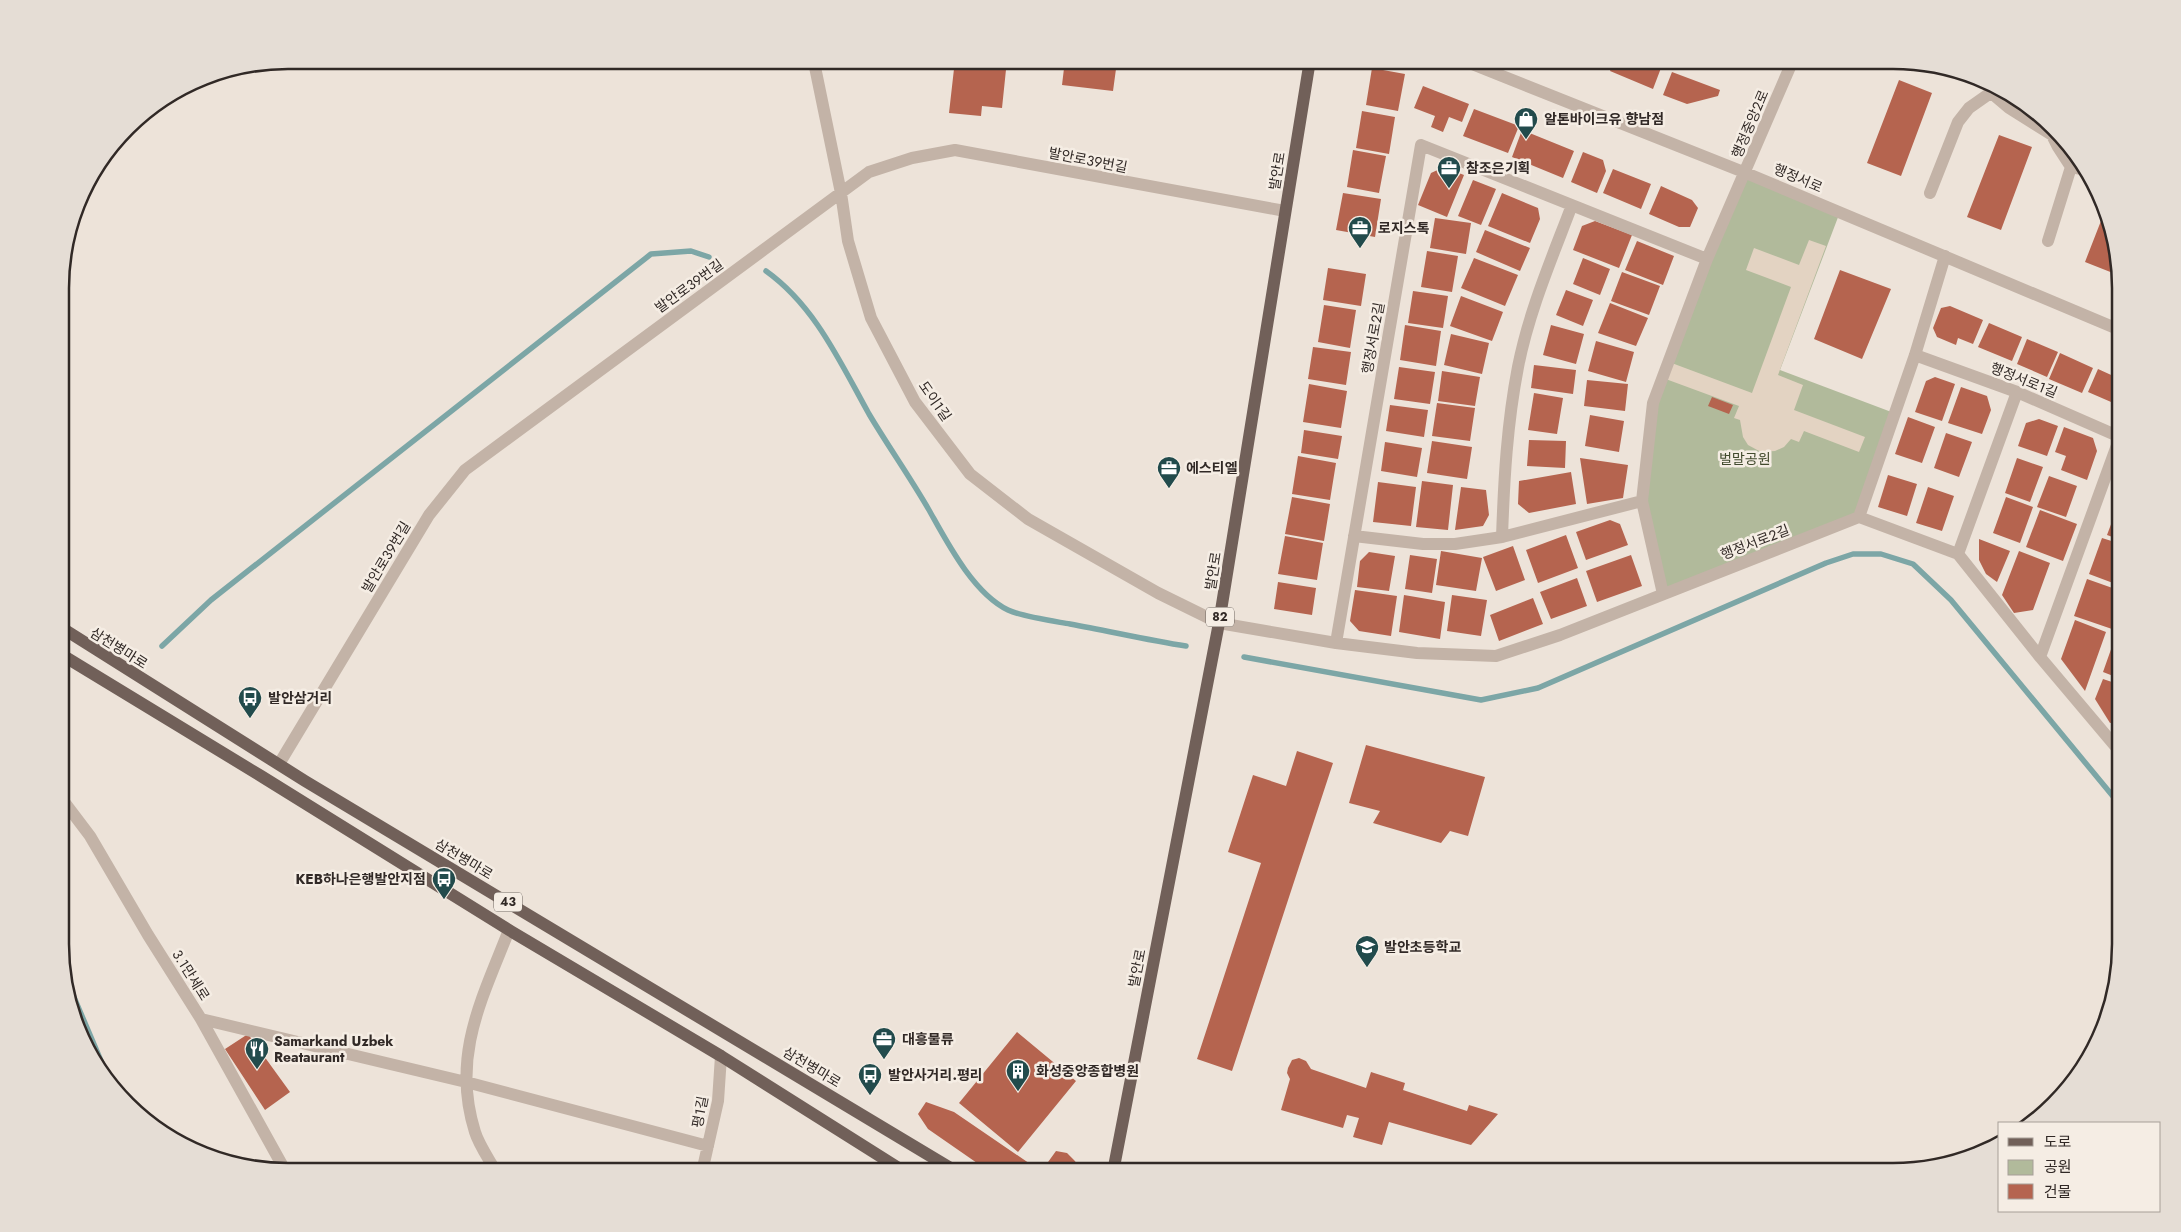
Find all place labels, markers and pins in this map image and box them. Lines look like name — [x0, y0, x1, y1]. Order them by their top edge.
shop icon: 알톤바이크유 향남점 — [1513, 106, 1539, 140]
place label: 알톤바이크유 향남점 — [1544, 109, 1664, 129]
office icon: 참조은기획 — [1436, 155, 1462, 189]
place label: 참조은기획 — [1466, 158, 1530, 178]
office icon: 로지스톡 — [1347, 215, 1373, 249]
place label: 로지스톡 — [1378, 218, 1430, 238]
office icon: 에스티엘 — [1156, 455, 1182, 489]
place label: 에스티엘 — [1186, 458, 1238, 478]
bus stop icon: 발안삼거리 — [237, 685, 263, 719]
place label: 발안삼거리 — [268, 688, 332, 708]
bus stop icon: KEB하나은행발안지점 — [431, 866, 457, 900]
place label: KEB하나은행발안지점 — [295, 869, 426, 889]
school or university icon: 발안초등학교 — [1354, 934, 1380, 968]
place label: 발안초등학교 — [1384, 937, 1461, 957]
office icon: 대흥물류 — [871, 1026, 897, 1060]
place label: 대흥물류 — [902, 1029, 954, 1049]
place label: Samarkand Uzbek Reataurant — [274, 1031, 393, 1067]
restaurant icon: Samarkand Uzbek Reataurant — [244, 1036, 270, 1070]
building icon: 화성중앙종합병원 — [1005, 1058, 1031, 1092]
place label: 화성중앙종합병원 — [1036, 1061, 1139, 1081]
bus stop icon: 발안사거리.평리 — [857, 1062, 883, 1096]
place label: 발안사거리.평리 — [888, 1065, 983, 1085]

